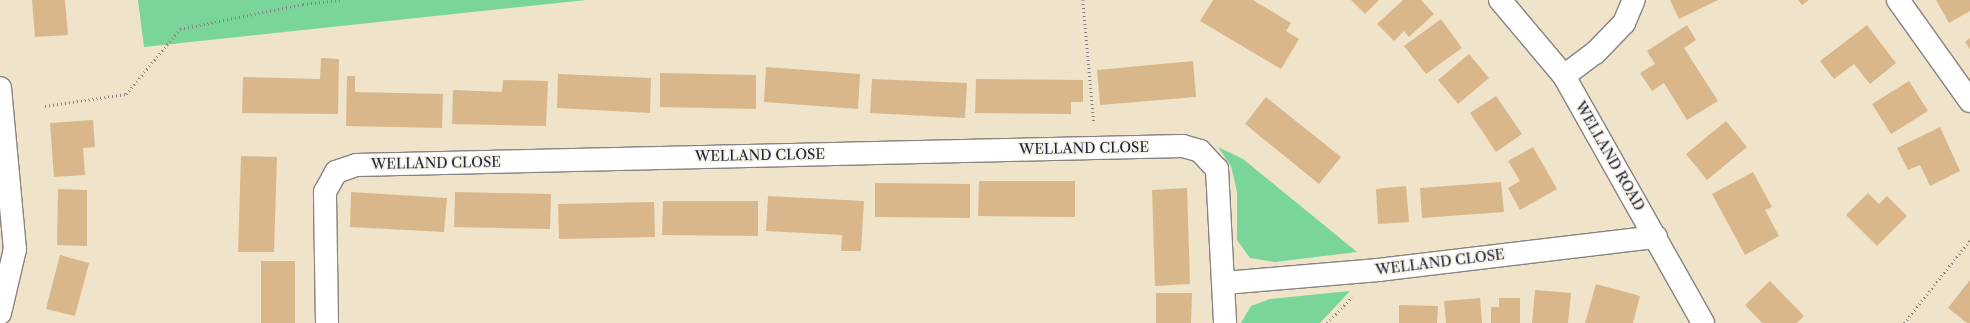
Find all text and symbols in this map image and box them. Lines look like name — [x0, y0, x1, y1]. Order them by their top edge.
street label: WELLAND ROAD — [1572, 98, 1648, 214]
street label: WELLAND CLOSE — [1019, 138, 1149, 158]
street label: WELLAND CLOSE — [695, 145, 825, 165]
street label: WELLAND CLOSE — [371, 153, 501, 173]
street label: WELLAND CLOSE — [1374, 246, 1506, 278]

